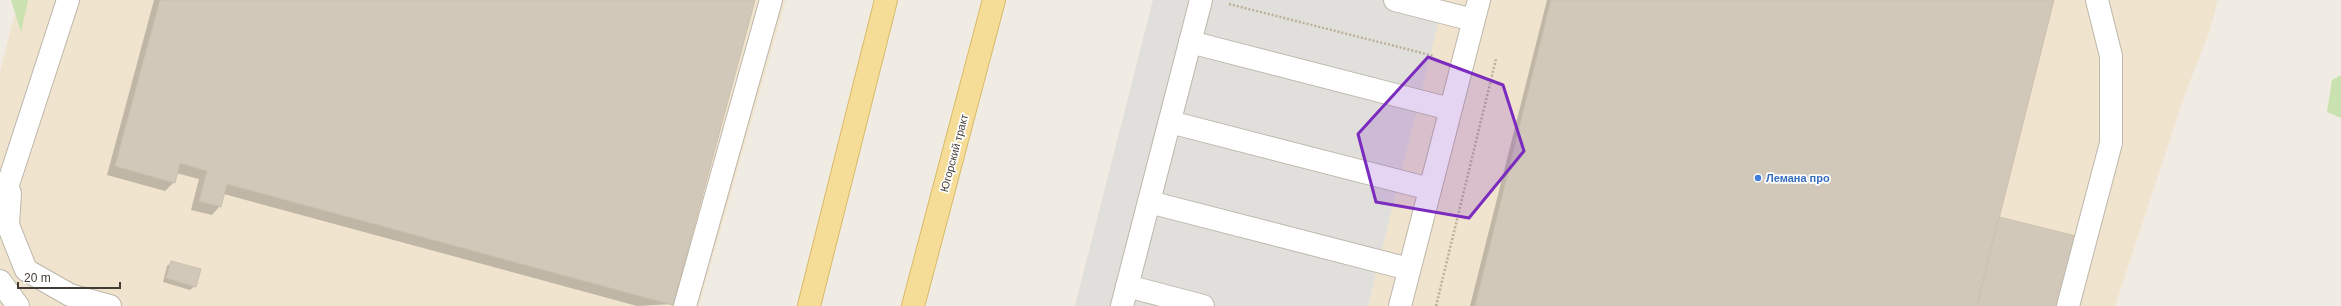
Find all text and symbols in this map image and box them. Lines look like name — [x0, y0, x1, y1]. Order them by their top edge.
street label: Югорский тракт — [938, 113, 970, 193]
place label: Лемана про — [1766, 172, 1830, 184]
marker: Лемана про — [1753, 173, 1763, 183]
scale bar — [18, 264, 120, 290]
text: 20 m — [24, 271, 51, 285]

